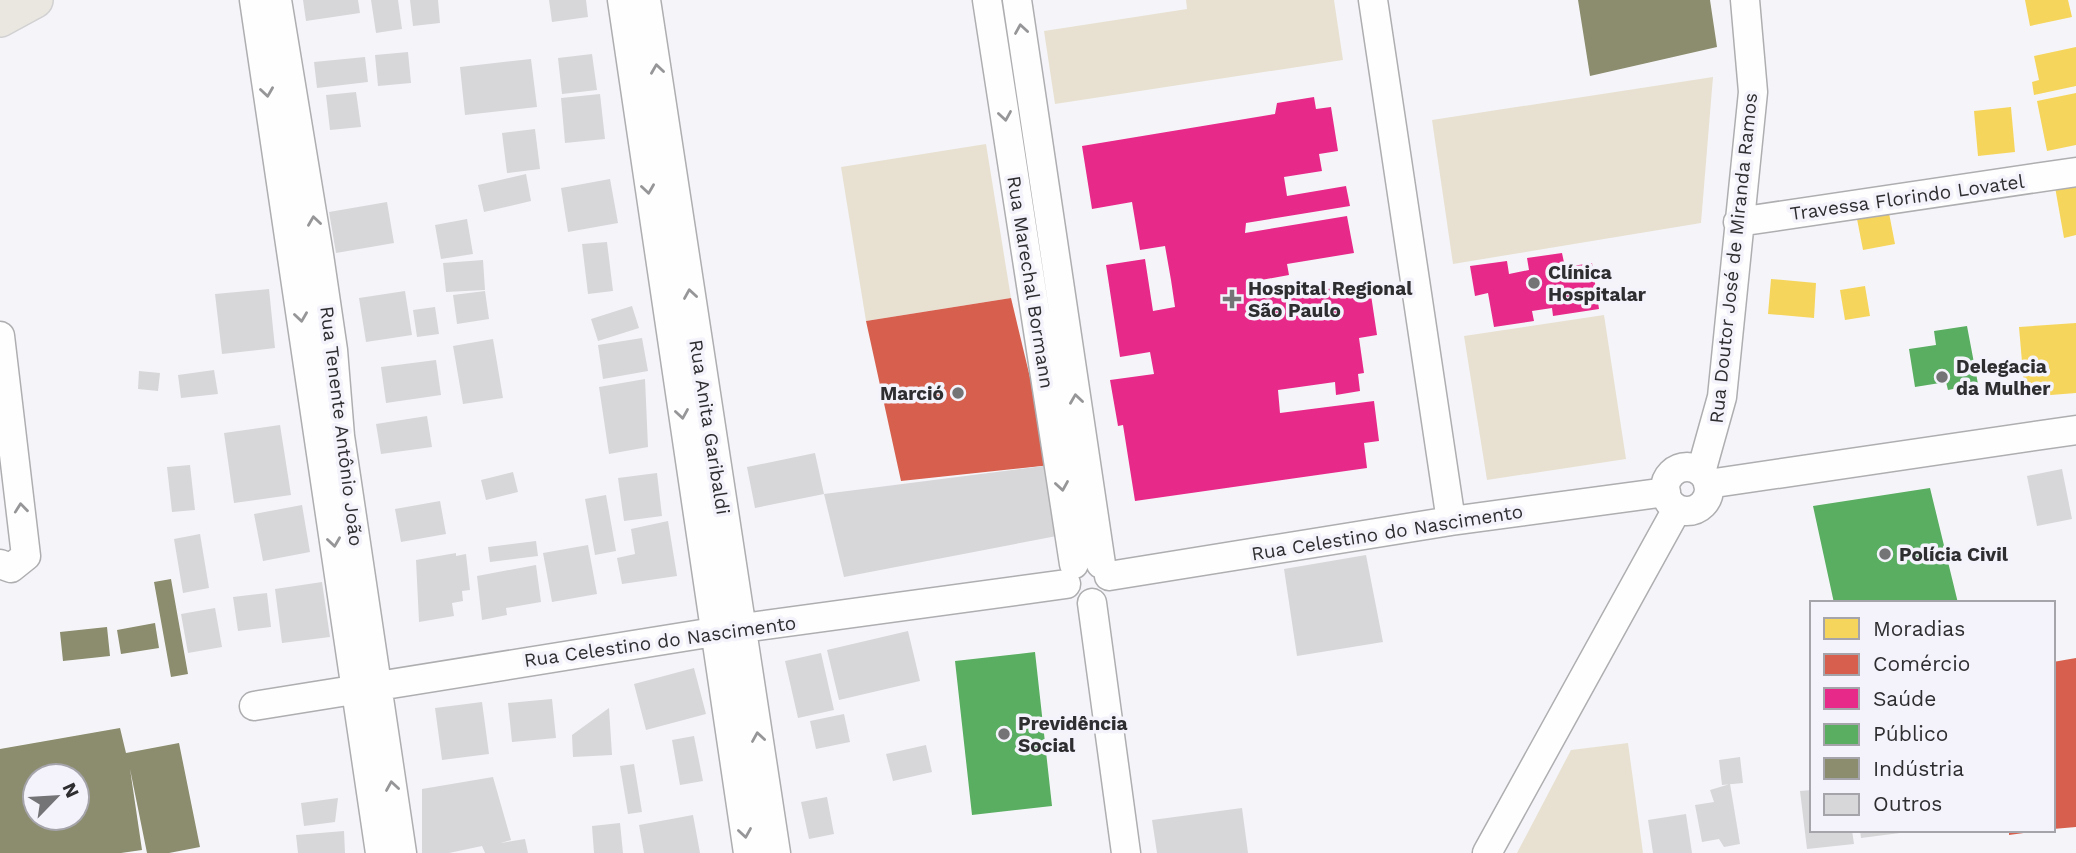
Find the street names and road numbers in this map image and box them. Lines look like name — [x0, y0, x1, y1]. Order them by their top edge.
street label: Rua Doutor José de Miranda Ramos — [1705, 92, 1762, 424]
street label: Travessa Florindo Lovatel — [1789, 170, 2026, 225]
street label: Rua Marechal Bormann — [1002, 174, 1059, 390]
street label: Rua Tenente Antônio João — [315, 305, 368, 547]
street label: Rua Anita Garibaldi — [684, 338, 735, 516]
street label: Rua Celestino do Nascimento — [1250, 500, 1524, 565]
street label: Rua Celestino do Nascimento — [523, 611, 798, 672]

